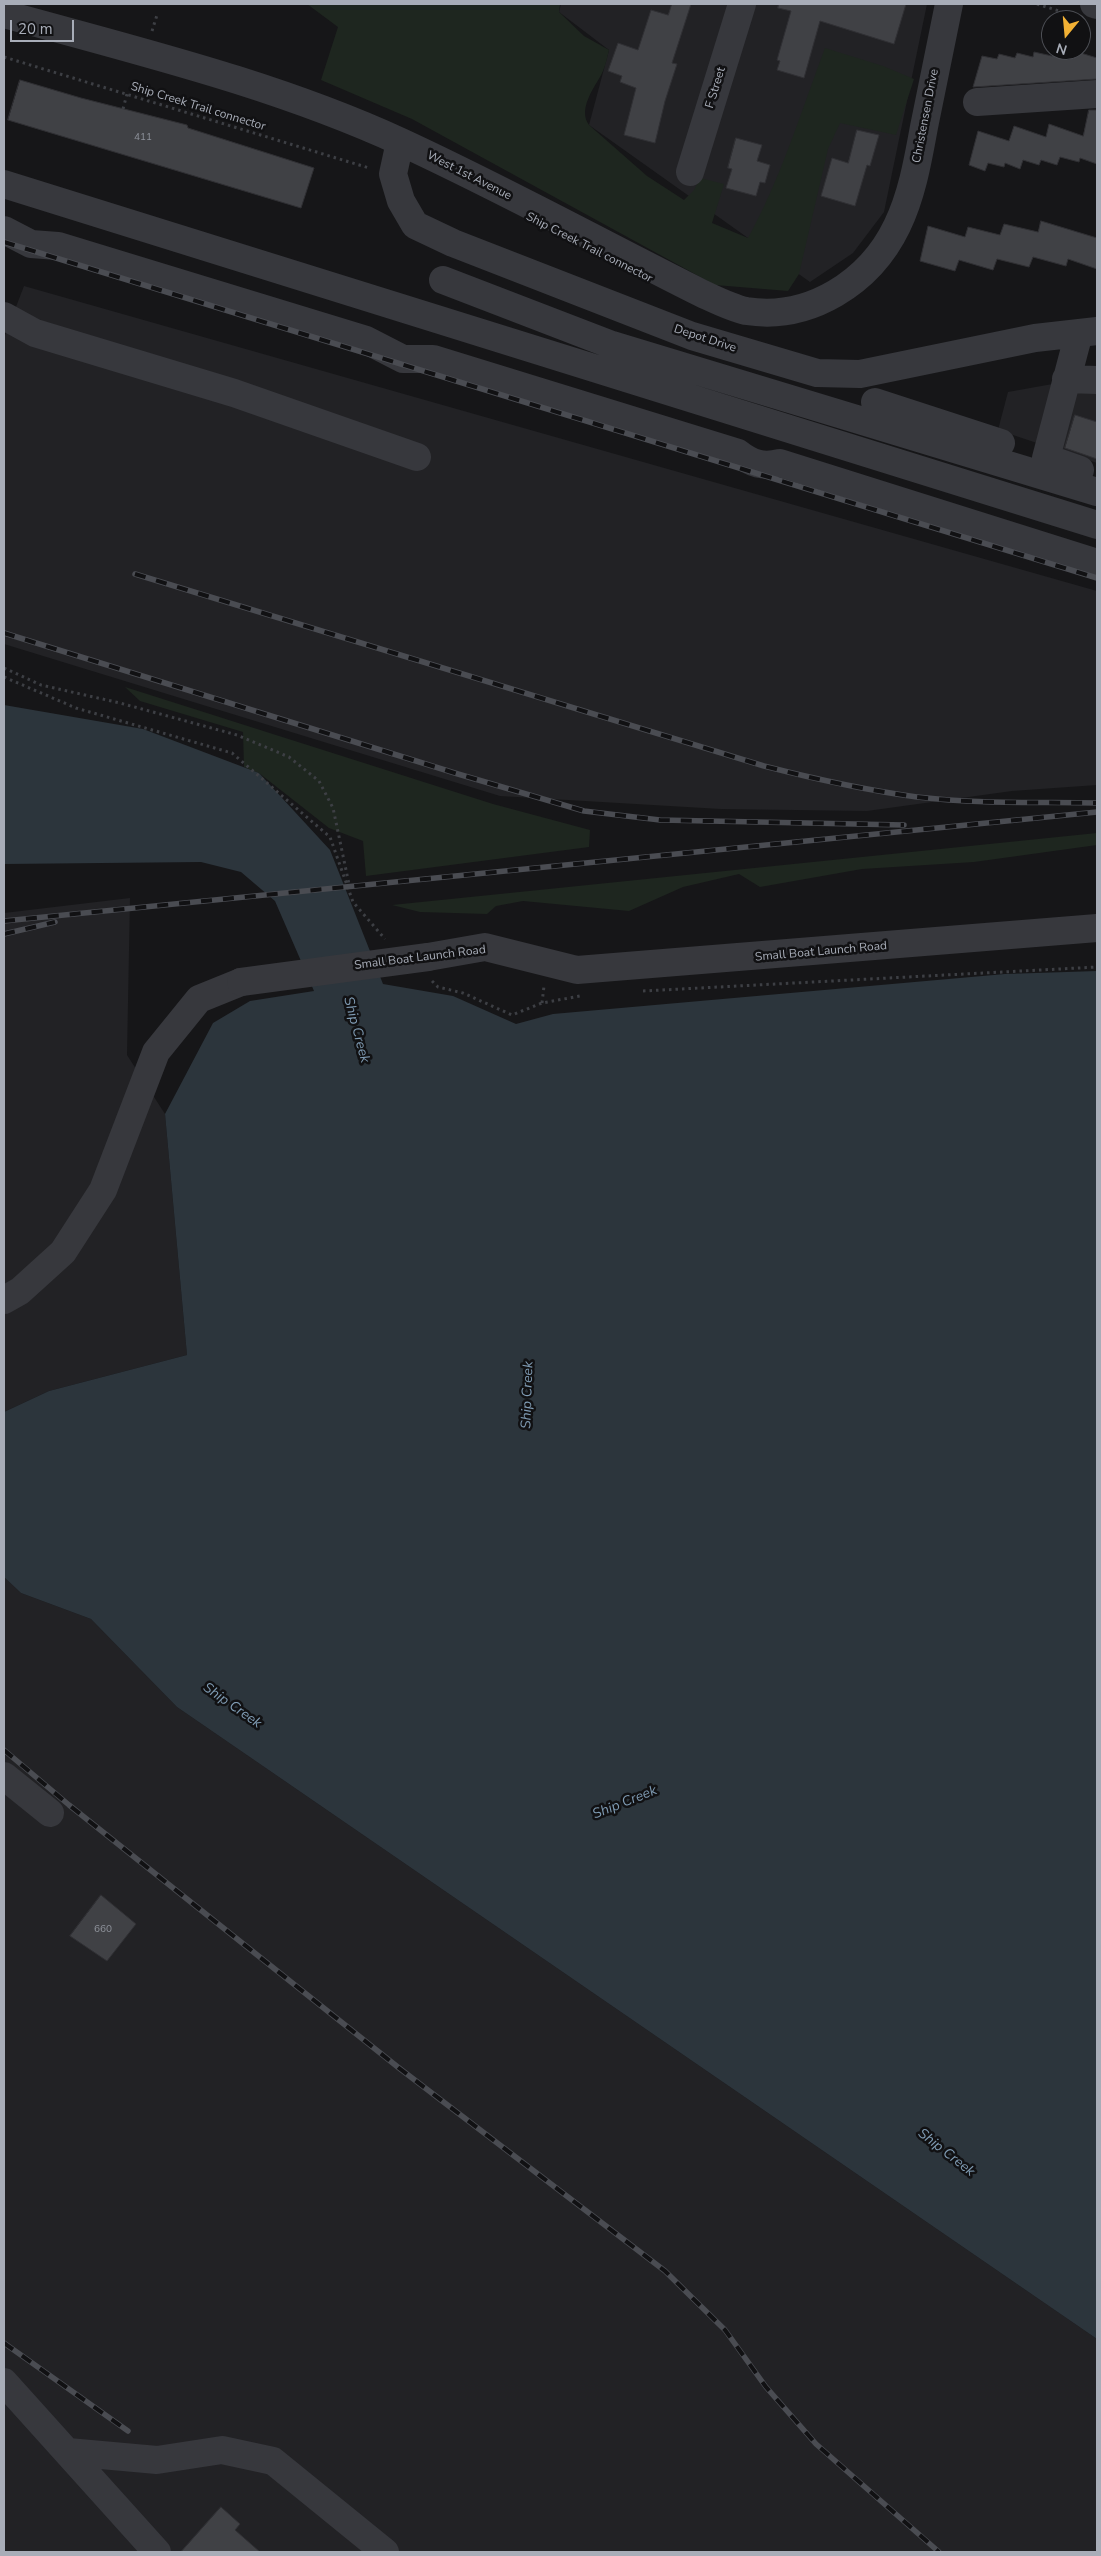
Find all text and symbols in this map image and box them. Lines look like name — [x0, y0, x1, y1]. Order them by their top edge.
scale bar — [12, 10, 76, 42]
north arrow — [1041, 10, 1091, 60]
text: 20 m — [18, 19, 53, 39]
text: N — [1054, 38, 1070, 59]
street label: F Street — [703, 66, 729, 110]
street label: Christensen Drive — [910, 68, 942, 164]
street label: Ship Creek Trail connector — [129, 80, 267, 134]
house number: 411 — [134, 132, 152, 144]
street label: West 1st Avenue — [424, 148, 514, 204]
street label: Ship Creek Trail connector — [523, 210, 655, 286]
street label: Depot Drive — [672, 322, 738, 356]
street label: Small Boat Launch Road — [754, 939, 888, 965]
street label: Small Boat Launch Road — [353, 943, 487, 973]
water label: Ship Creek — [339, 995, 373, 1065]
water label: Ship Creek — [518, 1361, 538, 1429]
water label: Ship Creek — [199, 1680, 265, 1732]
water label: Ship Creek — [590, 1783, 660, 1823]
house number: 660 — [94, 1924, 112, 1936]
water label: Ship Creek — [914, 2126, 978, 2180]

